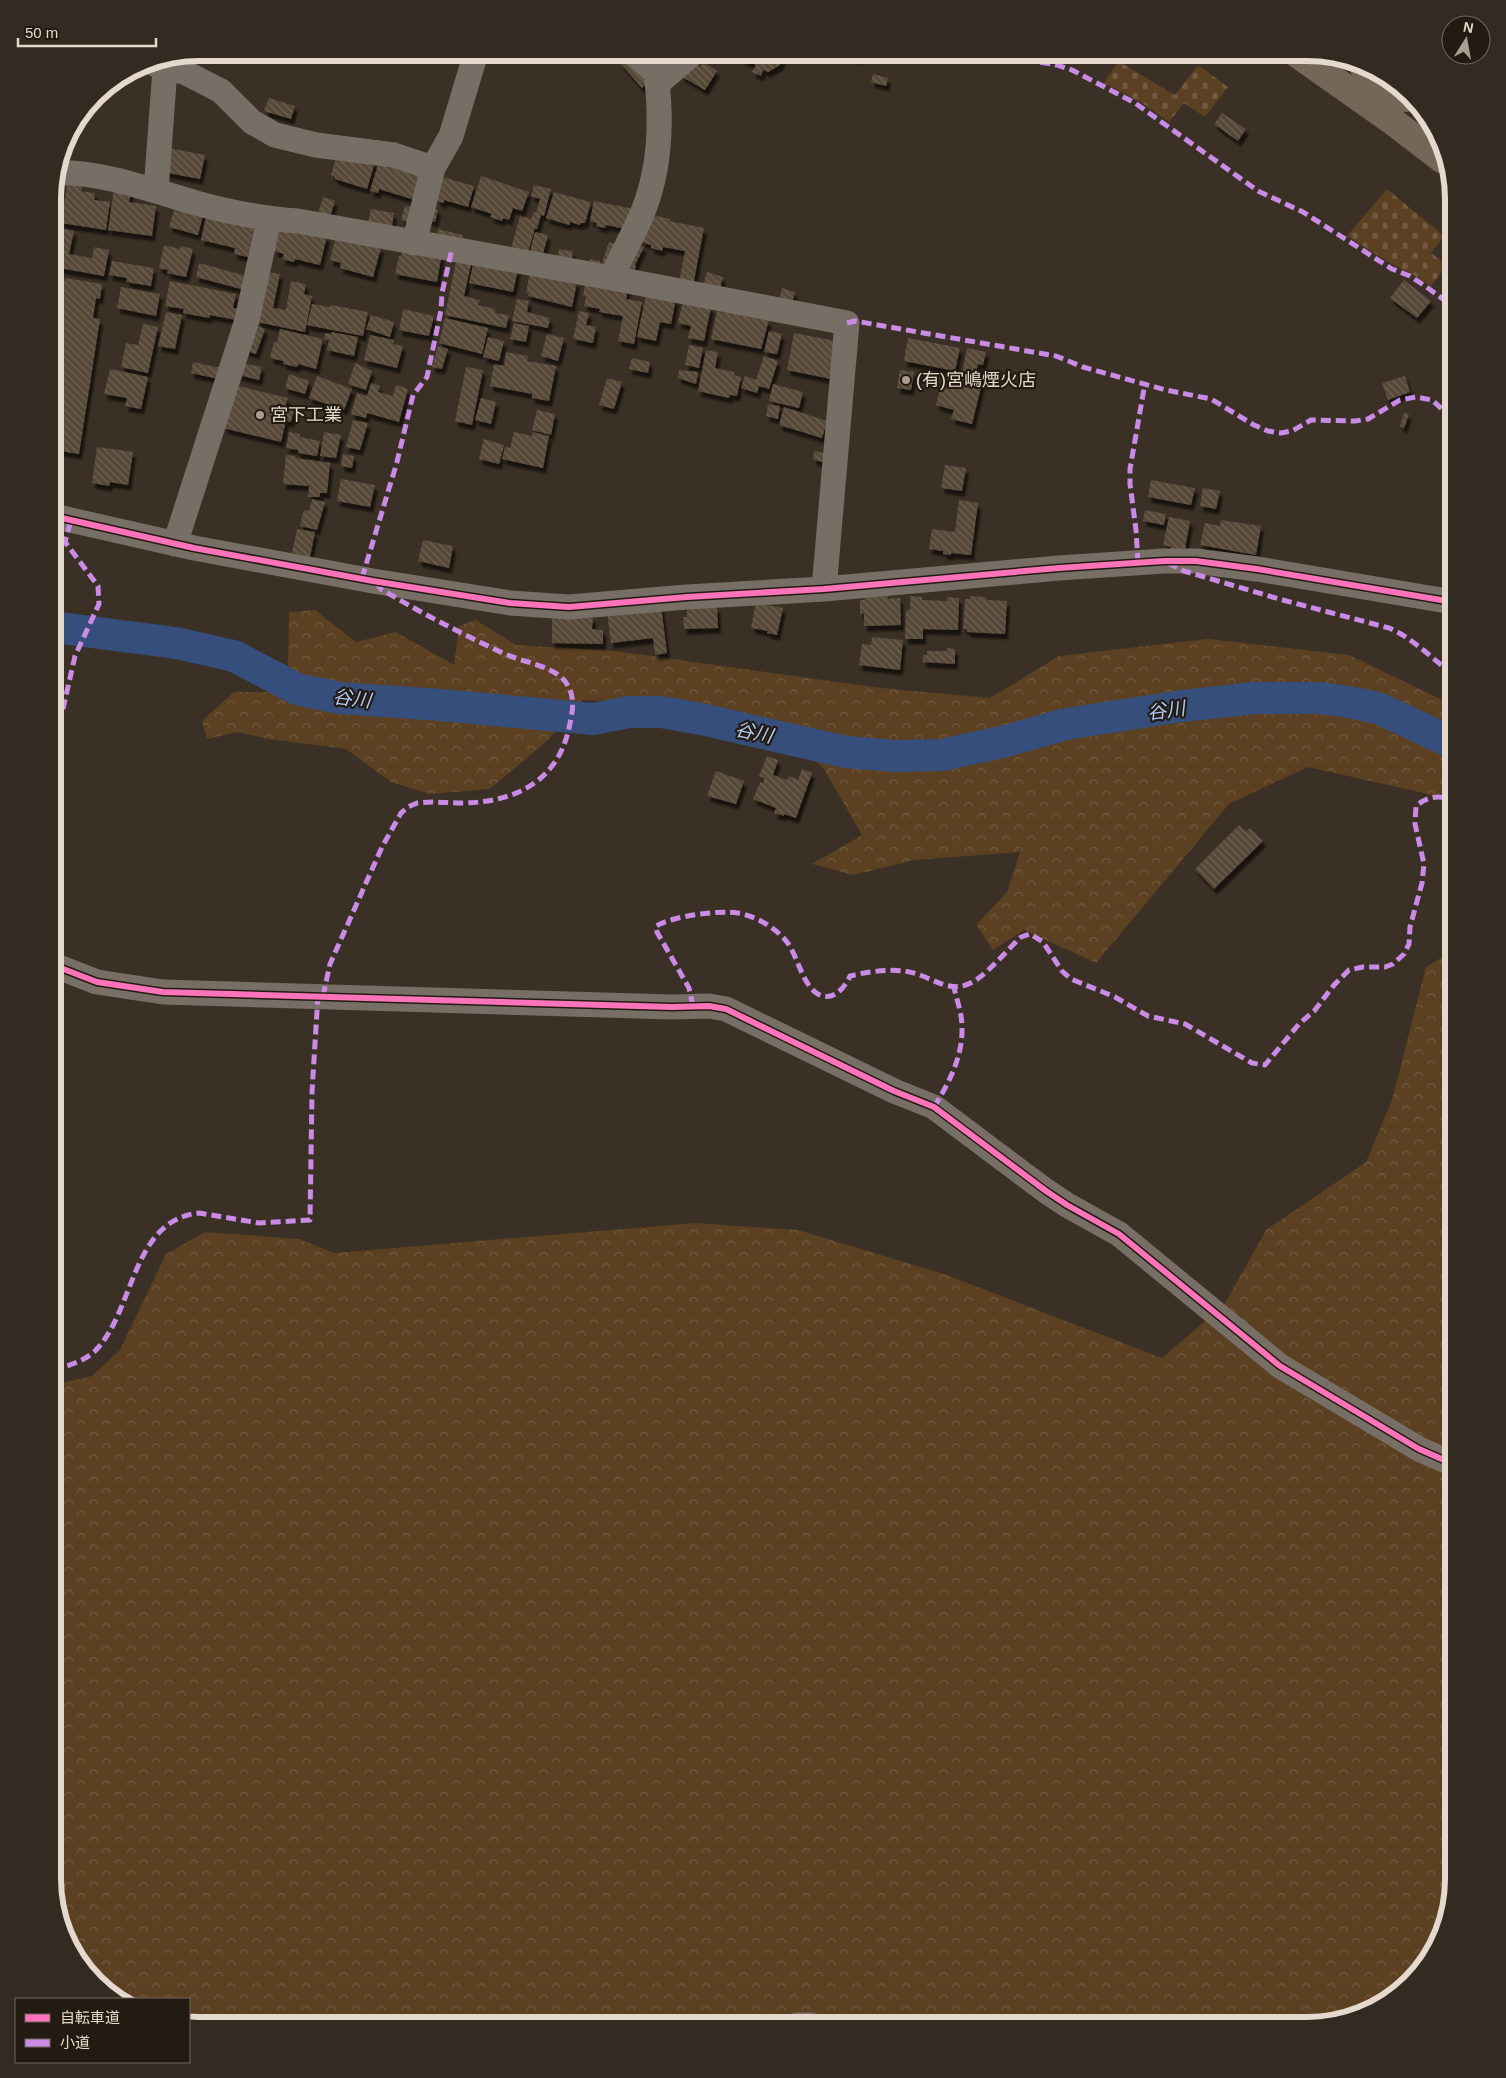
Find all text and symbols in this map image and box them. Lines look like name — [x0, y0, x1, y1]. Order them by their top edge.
scale bar — [18, 15, 155, 47]
north arrow — [1441, 15, 1491, 65]
text: N — [1462, 18, 1475, 36]
text: 50 m — [25, 24, 58, 41]
place label: (有)宮嶋煙火店 — [916, 370, 1036, 390]
marker: (有)宮嶋煙火店 — [900, 374, 912, 386]
place label: 宮下工業 — [270, 405, 342, 425]
marker: 宮下工業 — [254, 409, 266, 421]
water label: 谷川 — [332, 686, 374, 711]
water label: 谷川 — [1146, 697, 1188, 724]
water label: 谷川 — [733, 718, 777, 747]
legend — [15, 1998, 190, 2063]
text: 自転車道 — [60, 2009, 120, 2026]
text: 小道 — [60, 2034, 90, 2051]

